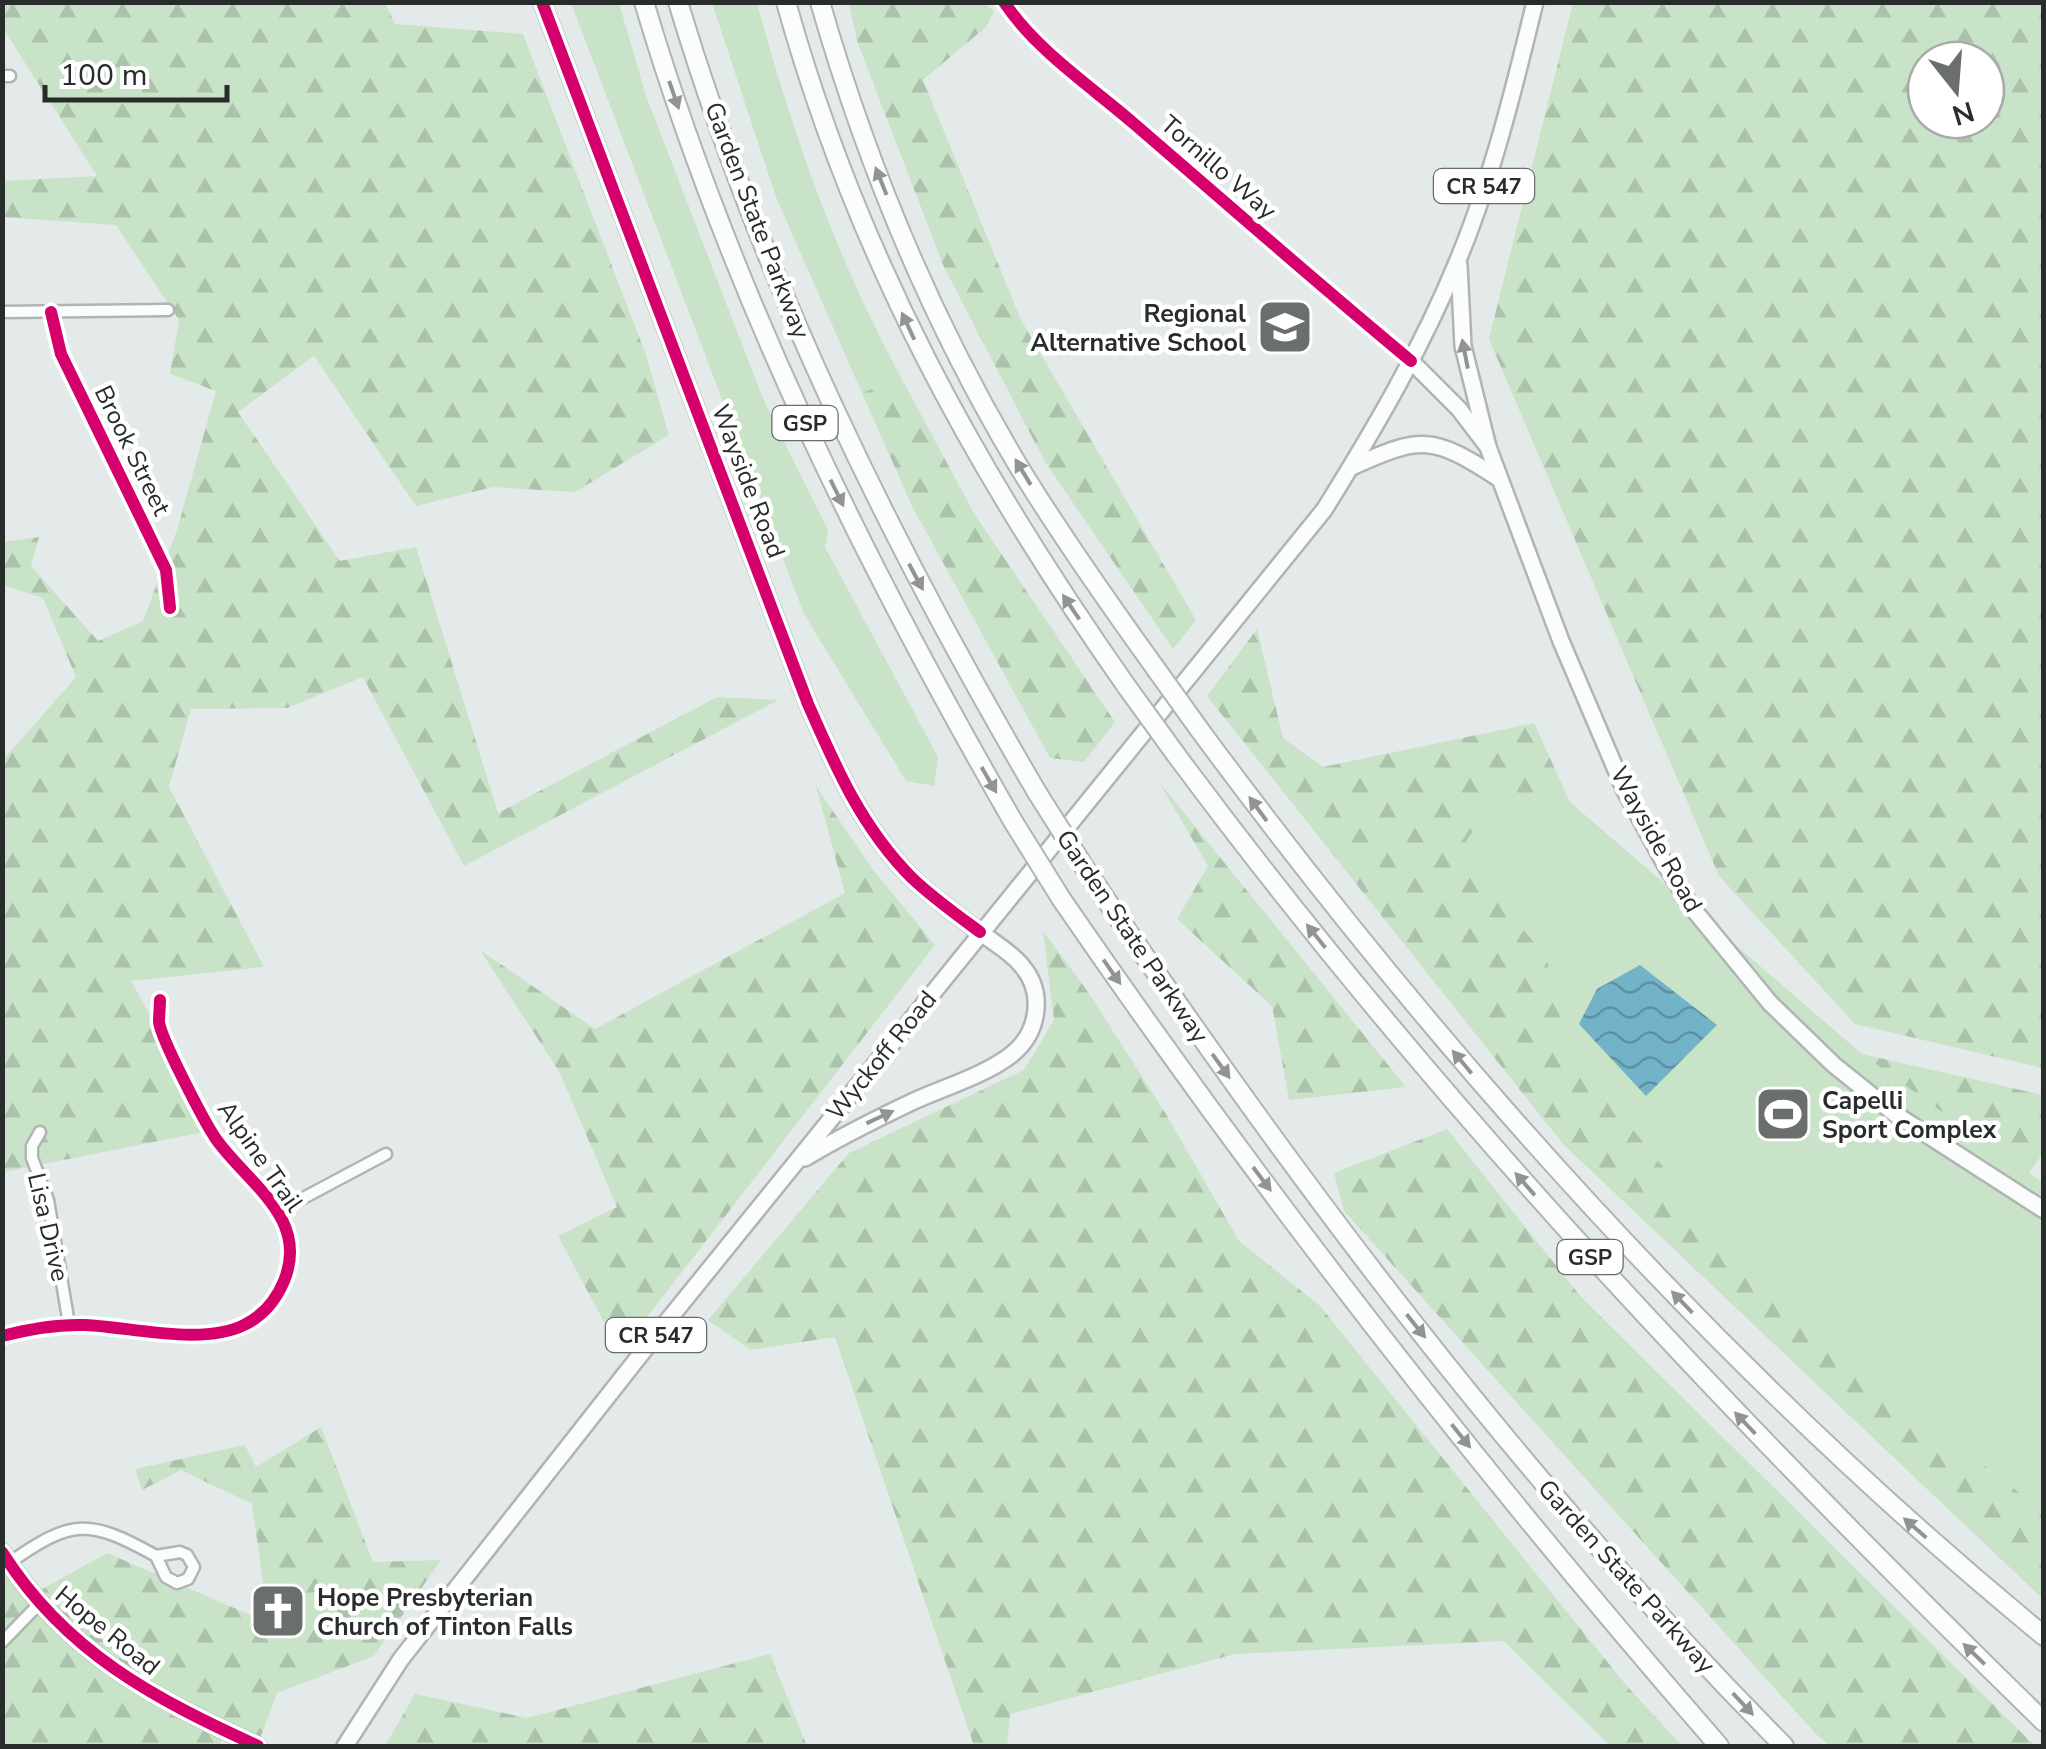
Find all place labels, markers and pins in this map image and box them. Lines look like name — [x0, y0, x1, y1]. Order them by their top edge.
place label: Regional Alternative School — [1030, 297, 1246, 360]
school or university icon: Regional Alternative School — [1255, 297, 1315, 357]
sports icon: Capelli Sport Complex — [1753, 1084, 1813, 1144]
place label: Capelli Sport Complex — [1822, 1084, 1997, 1147]
church icon: Hope Presbyterian Church of Tinton Falls — [248, 1581, 308, 1641]
place label: Hope Presbyterian Church of Tinton Falls — [317, 1581, 573, 1644]

